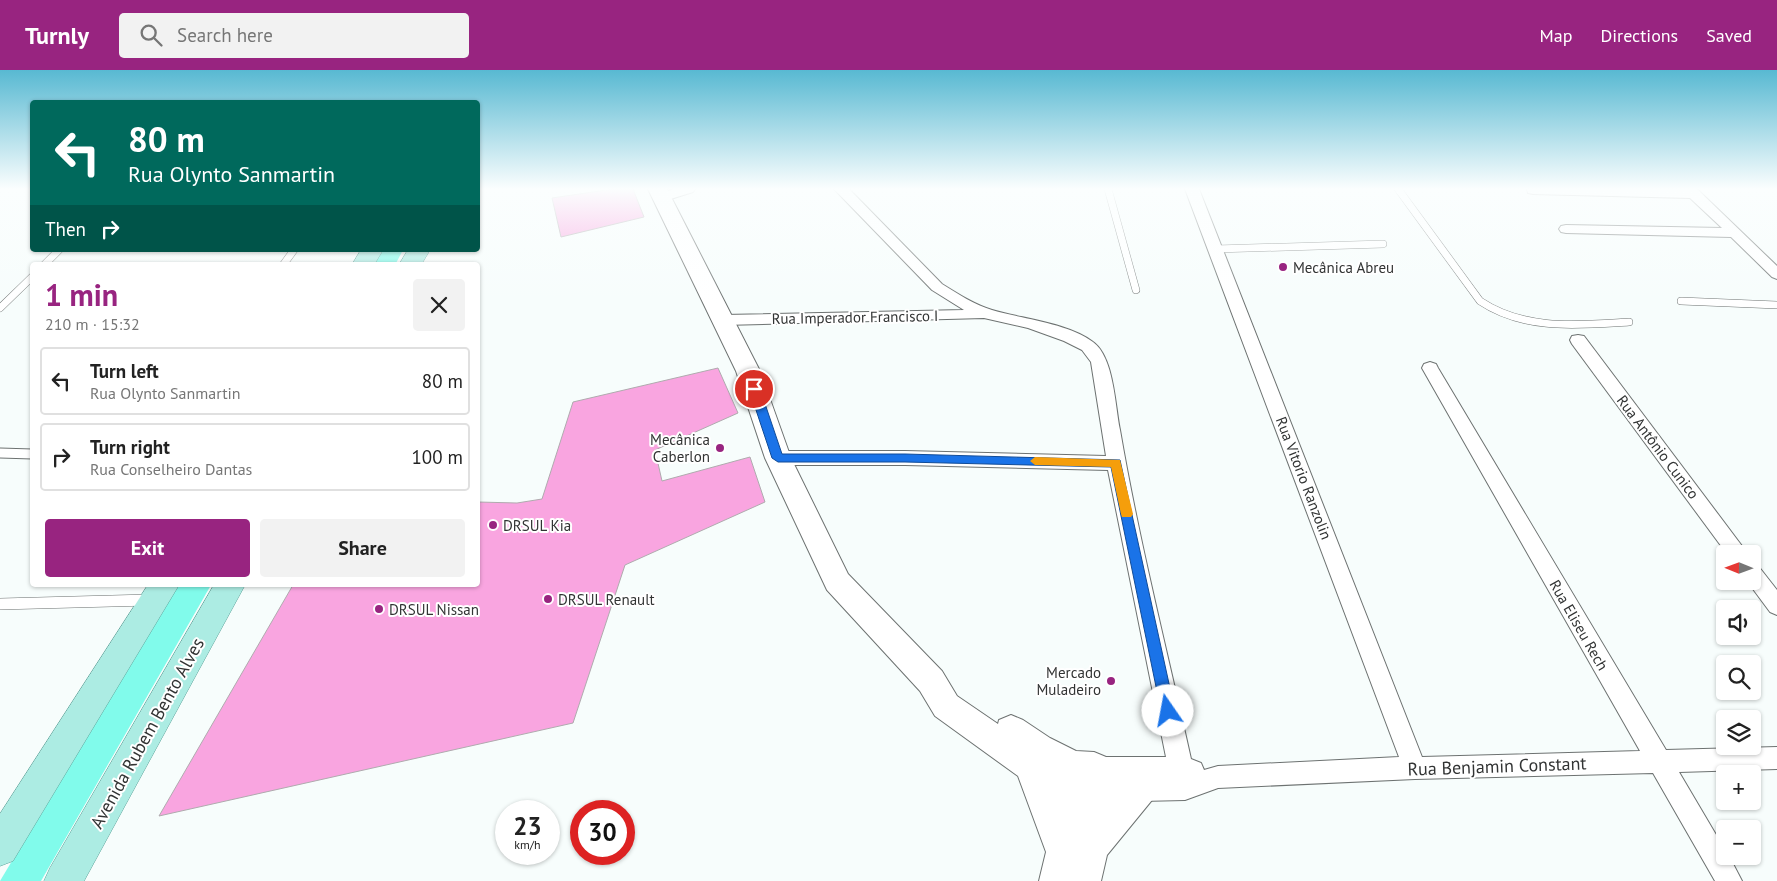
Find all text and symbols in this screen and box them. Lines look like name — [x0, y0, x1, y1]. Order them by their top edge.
search box — [119, 13, 469, 58]
text: Turnly — [25, 20, 89, 51]
icon: search — [137, 21, 165, 49]
text: Search here — [177, 23, 273, 47]
text: Map — [1540, 24, 1572, 47]
text: Directions — [1600, 24, 1678, 47]
text: Saved — [1706, 24, 1752, 47]
text: 80 m — [128, 116, 205, 162]
icon: left — [45, 120, 110, 185]
text: Rua Olynto Sanmartin — [128, 160, 335, 188]
icon: right — [96, 215, 124, 243]
text: Then — [45, 217, 86, 241]
place label: Mecânica Abreu — [1293, 258, 1394, 277]
marker: Mecânica Abreu — [1277, 261, 1289, 273]
text: 1 min — [45, 275, 118, 314]
button: close — [413, 279, 465, 331]
street label: Rua Imperador Francisco I — [771, 306, 939, 328]
text: 210 m · 15:32 — [45, 314, 140, 334]
text: Turn left — [90, 359, 159, 383]
icon: left — [47, 367, 75, 395]
pin — [733, 368, 775, 410]
text: 80 m — [422, 369, 463, 393]
icon: arrive — [740, 375, 768, 403]
text: Rua Olynto Sanmartin — [90, 383, 241, 403]
street label: Rua Antônio Cunico — [1613, 391, 1703, 503]
street label: Rua Vitorio Ranzolin — [1272, 414, 1336, 542]
place label: Mecânica Caberlon — [650, 430, 710, 466]
text: Turn right — [90, 435, 170, 459]
marker: Mecânica Caberlon — [714, 442, 726, 454]
icon: right — [47, 443, 75, 471]
text: 100 m — [411, 445, 463, 469]
text: Rua Conselheiro Dantas — [90, 459, 252, 479]
place label: DRSUL Kia — [503, 516, 571, 535]
button: Exit — [45, 519, 250, 577]
button: Share — [260, 519, 465, 577]
marker: DRSUL Kia — [487, 519, 499, 531]
north arrow — [1716, 545, 1761, 590]
map controls — [1716, 545, 1761, 865]
street label: Rua Eliseu Rech — [1545, 576, 1613, 674]
place label: DRSUL Renault — [558, 590, 655, 609]
marker: DRSUL Renault — [542, 593, 554, 605]
place label: DRSUL Nissan — [389, 600, 479, 619]
button: sound — [1716, 600, 1761, 645]
marker: DRSUL Nissan — [373, 603, 385, 615]
street label: Avenida Rubem Bento Alves — [85, 634, 209, 832]
button: search — [1716, 655, 1761, 700]
place label: Mercado Muladeiro — [1036, 663, 1101, 699]
marker: Mercado Muladeiro — [1105, 675, 1117, 687]
position arrow — [1141, 684, 1193, 736]
button: layers — [1716, 710, 1761, 755]
street label: Rua Benjamin Constant — [1407, 751, 1587, 781]
button: + — [1716, 765, 1761, 810]
speed limit sign: 30 — [570, 800, 635, 865]
text: 23 — [513, 810, 542, 842]
button: − — [1716, 820, 1761, 865]
text: km/h — [514, 837, 541, 852]

